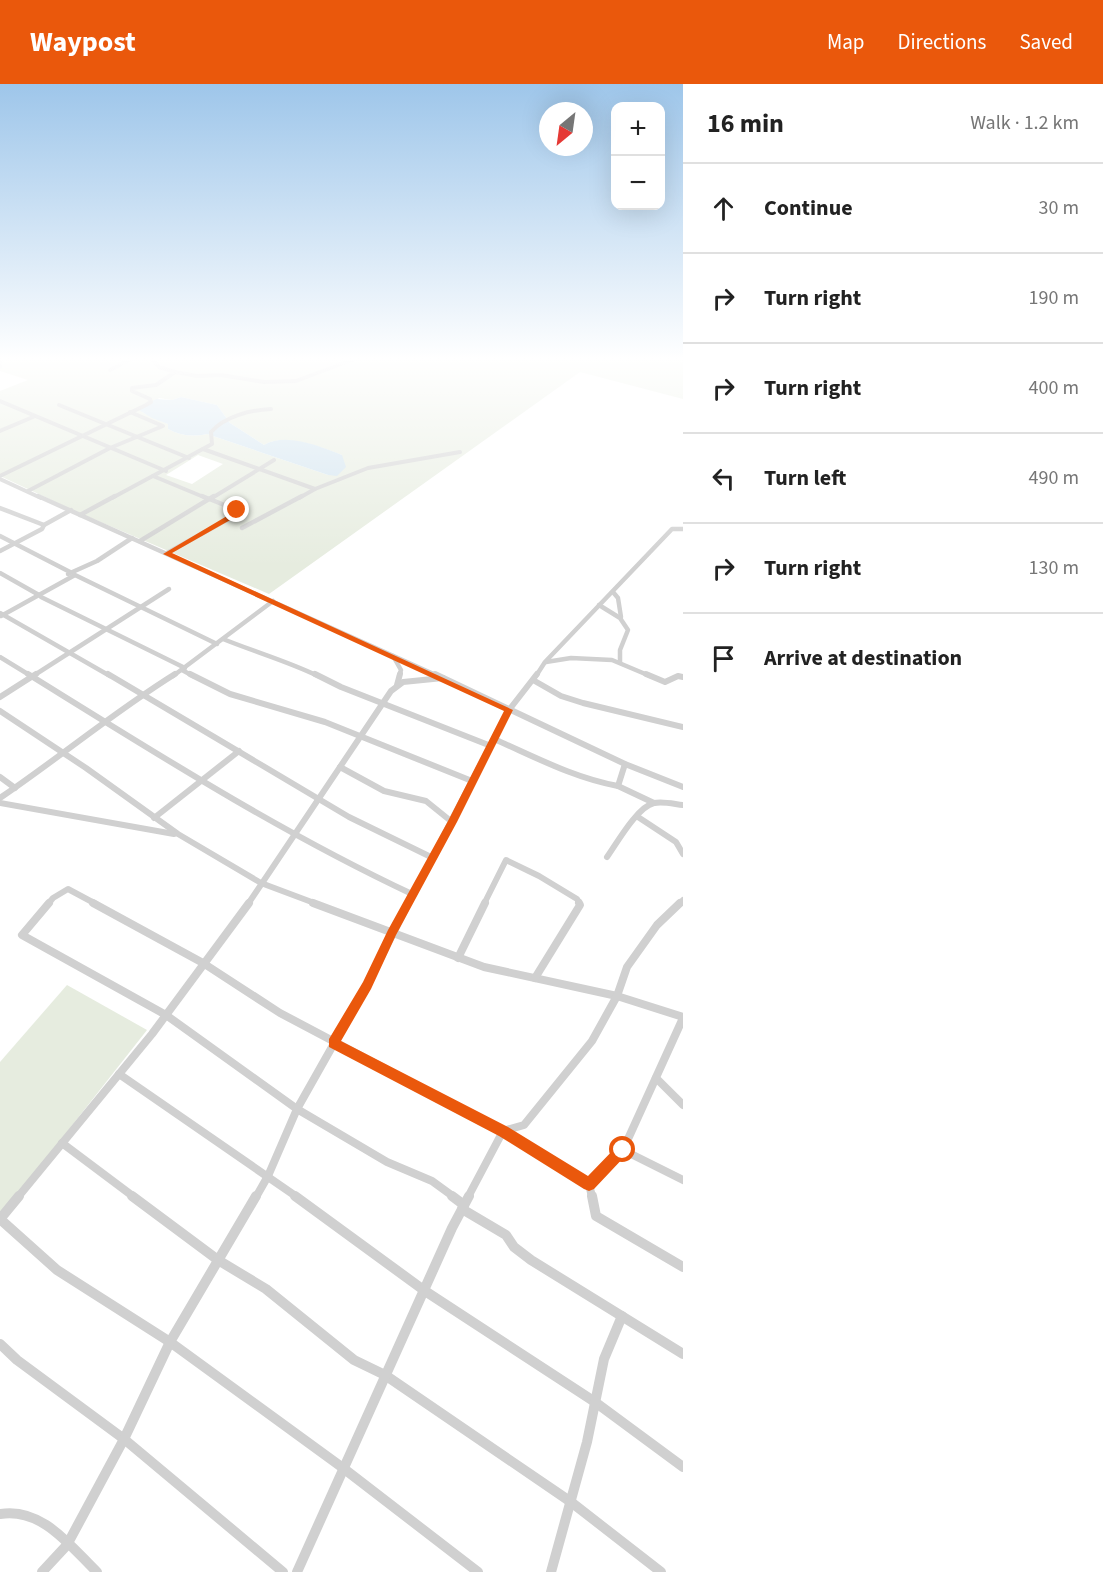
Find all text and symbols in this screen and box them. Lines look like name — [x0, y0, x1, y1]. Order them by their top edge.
text: Waypost — [30, 22, 136, 62]
text: Map — [827, 27, 865, 57]
text: Directions — [898, 27, 986, 57]
text: Saved — [1019, 27, 1073, 57]
north arrow — [539, 102, 593, 156]
map controls — [611, 102, 665, 210]
button: + — [611, 102, 665, 156]
text: 16 min — [707, 105, 784, 142]
text: Walk · 1.2 km — [970, 109, 1079, 137]
button: − — [611, 156, 665, 210]
icon: ahead — [707, 192, 740, 225]
text: Continue — [764, 192, 853, 224]
text: 30 m — [1039, 194, 1079, 222]
icon: right — [707, 282, 740, 315]
text: Turn right — [764, 282, 861, 314]
text: 190 m — [1029, 284, 1079, 312]
icon: right — [707, 372, 740, 405]
text: Turn right — [764, 372, 861, 404]
text: 400 m — [1029, 374, 1079, 402]
icon: left — [707, 462, 740, 495]
text: Turn left — [764, 462, 846, 494]
text: 490 m — [1029, 464, 1079, 492]
route end — [223, 496, 249, 522]
icon: right — [707, 552, 740, 585]
text: Turn right — [764, 552, 861, 584]
text: 130 m — [1029, 554, 1079, 582]
icon: arrive — [707, 642, 740, 675]
text: Arrive at destination — [764, 642, 962, 674]
route start — [609, 1136, 635, 1162]

